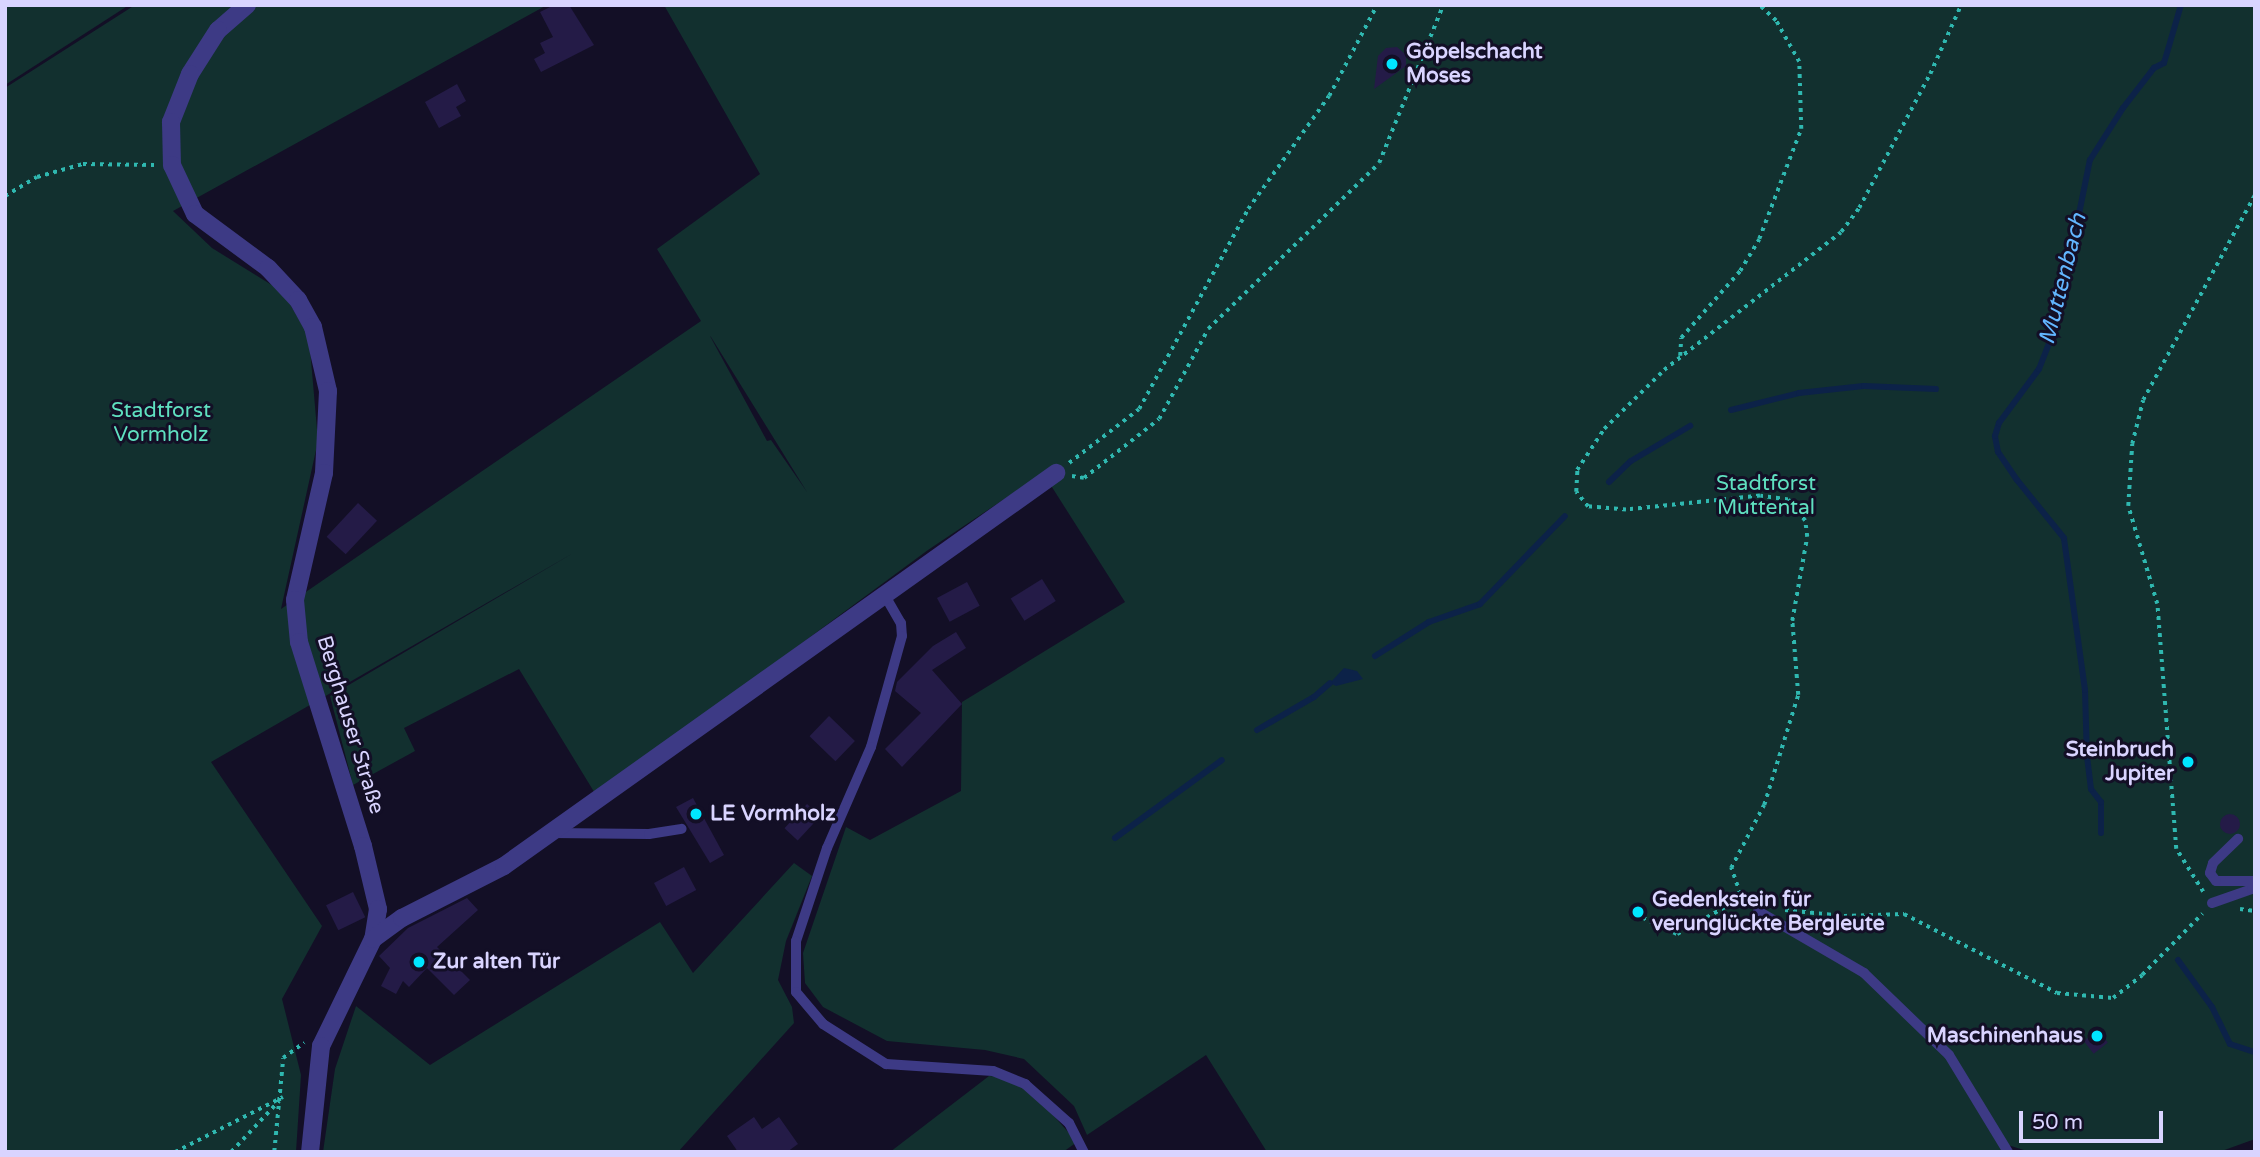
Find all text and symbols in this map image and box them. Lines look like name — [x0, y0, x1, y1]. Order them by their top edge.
place label: Göpelschacht Moses — [1406, 39, 1543, 89]
marker: Göpelschacht Moses — [1384, 56, 1400, 72]
water label: Muttenbach — [2033, 211, 2093, 347]
park label: Stadtforst Vormholz — [111, 398, 211, 448]
park label: Stadtforst Muttental — [1716, 471, 1816, 521]
street label: Berghauser Straße — [311, 633, 389, 817]
place label: Steinbruch Jupiter — [2066, 737, 2174, 787]
marker: Steinbruch Jupiter — [2180, 754, 2196, 770]
place label: LE Vormholz — [710, 801, 836, 827]
marker: LE Vormholz — [688, 806, 704, 822]
place label: Gedenkstein für verunglückte Bergleute — [1652, 887, 1885, 937]
marker: Gedenkstein für verunglückte Bergleute — [1630, 904, 1646, 920]
place label: Zur alten Tür — [433, 949, 560, 975]
marker: Zur alten Tür — [411, 954, 427, 970]
place label: Maschinenhaus — [1927, 1023, 2083, 1049]
marker: Maschinenhaus — [2089, 1028, 2105, 1044]
scale bar — [2022, 1098, 2166, 1142]
text: 50 m — [2032, 1110, 2083, 1135]

